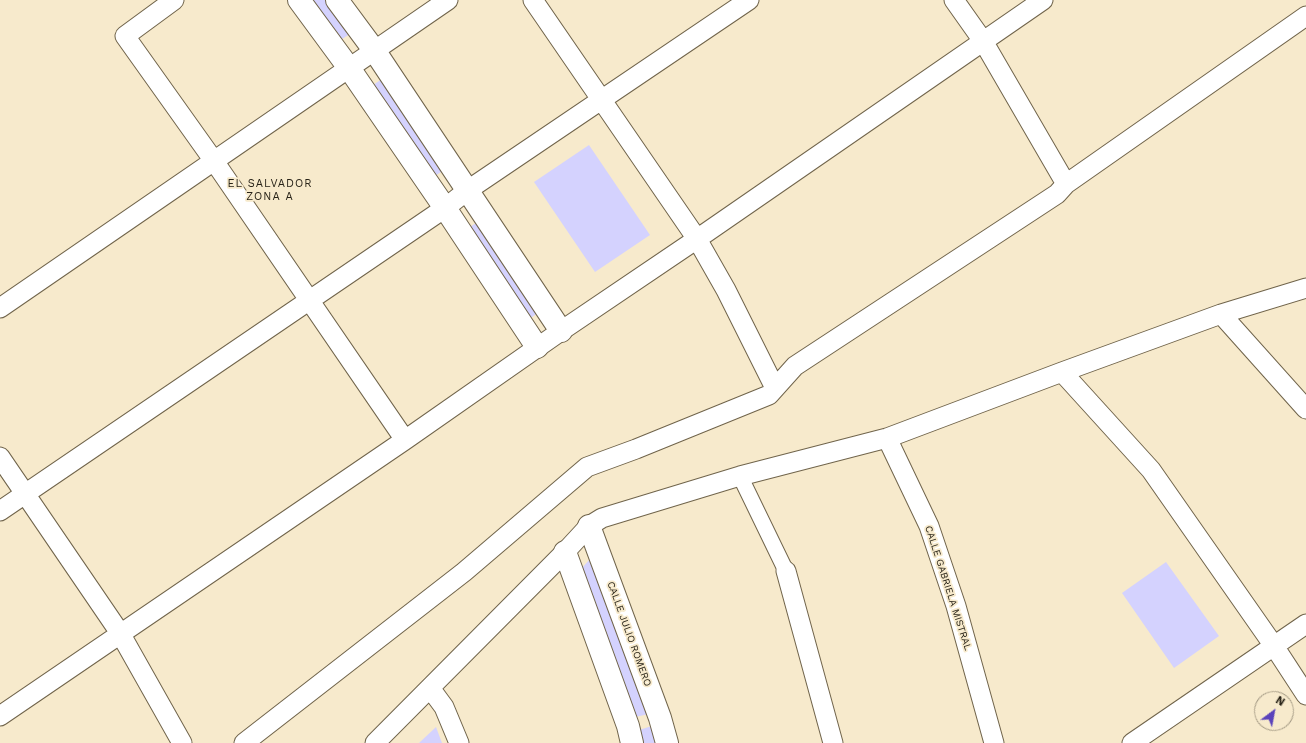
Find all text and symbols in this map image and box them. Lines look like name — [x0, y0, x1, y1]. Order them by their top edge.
district label: EL SALVADOR ZONA A — [227, 177, 313, 203]
street label: CALLE GABRIELA MISTRAL — [922, 524, 974, 652]
street label: CALLE JULIO ROMERO — [604, 580, 654, 688]
north arrow — [1254, 691, 1294, 731]
text: N — [1273, 694, 1287, 709]

